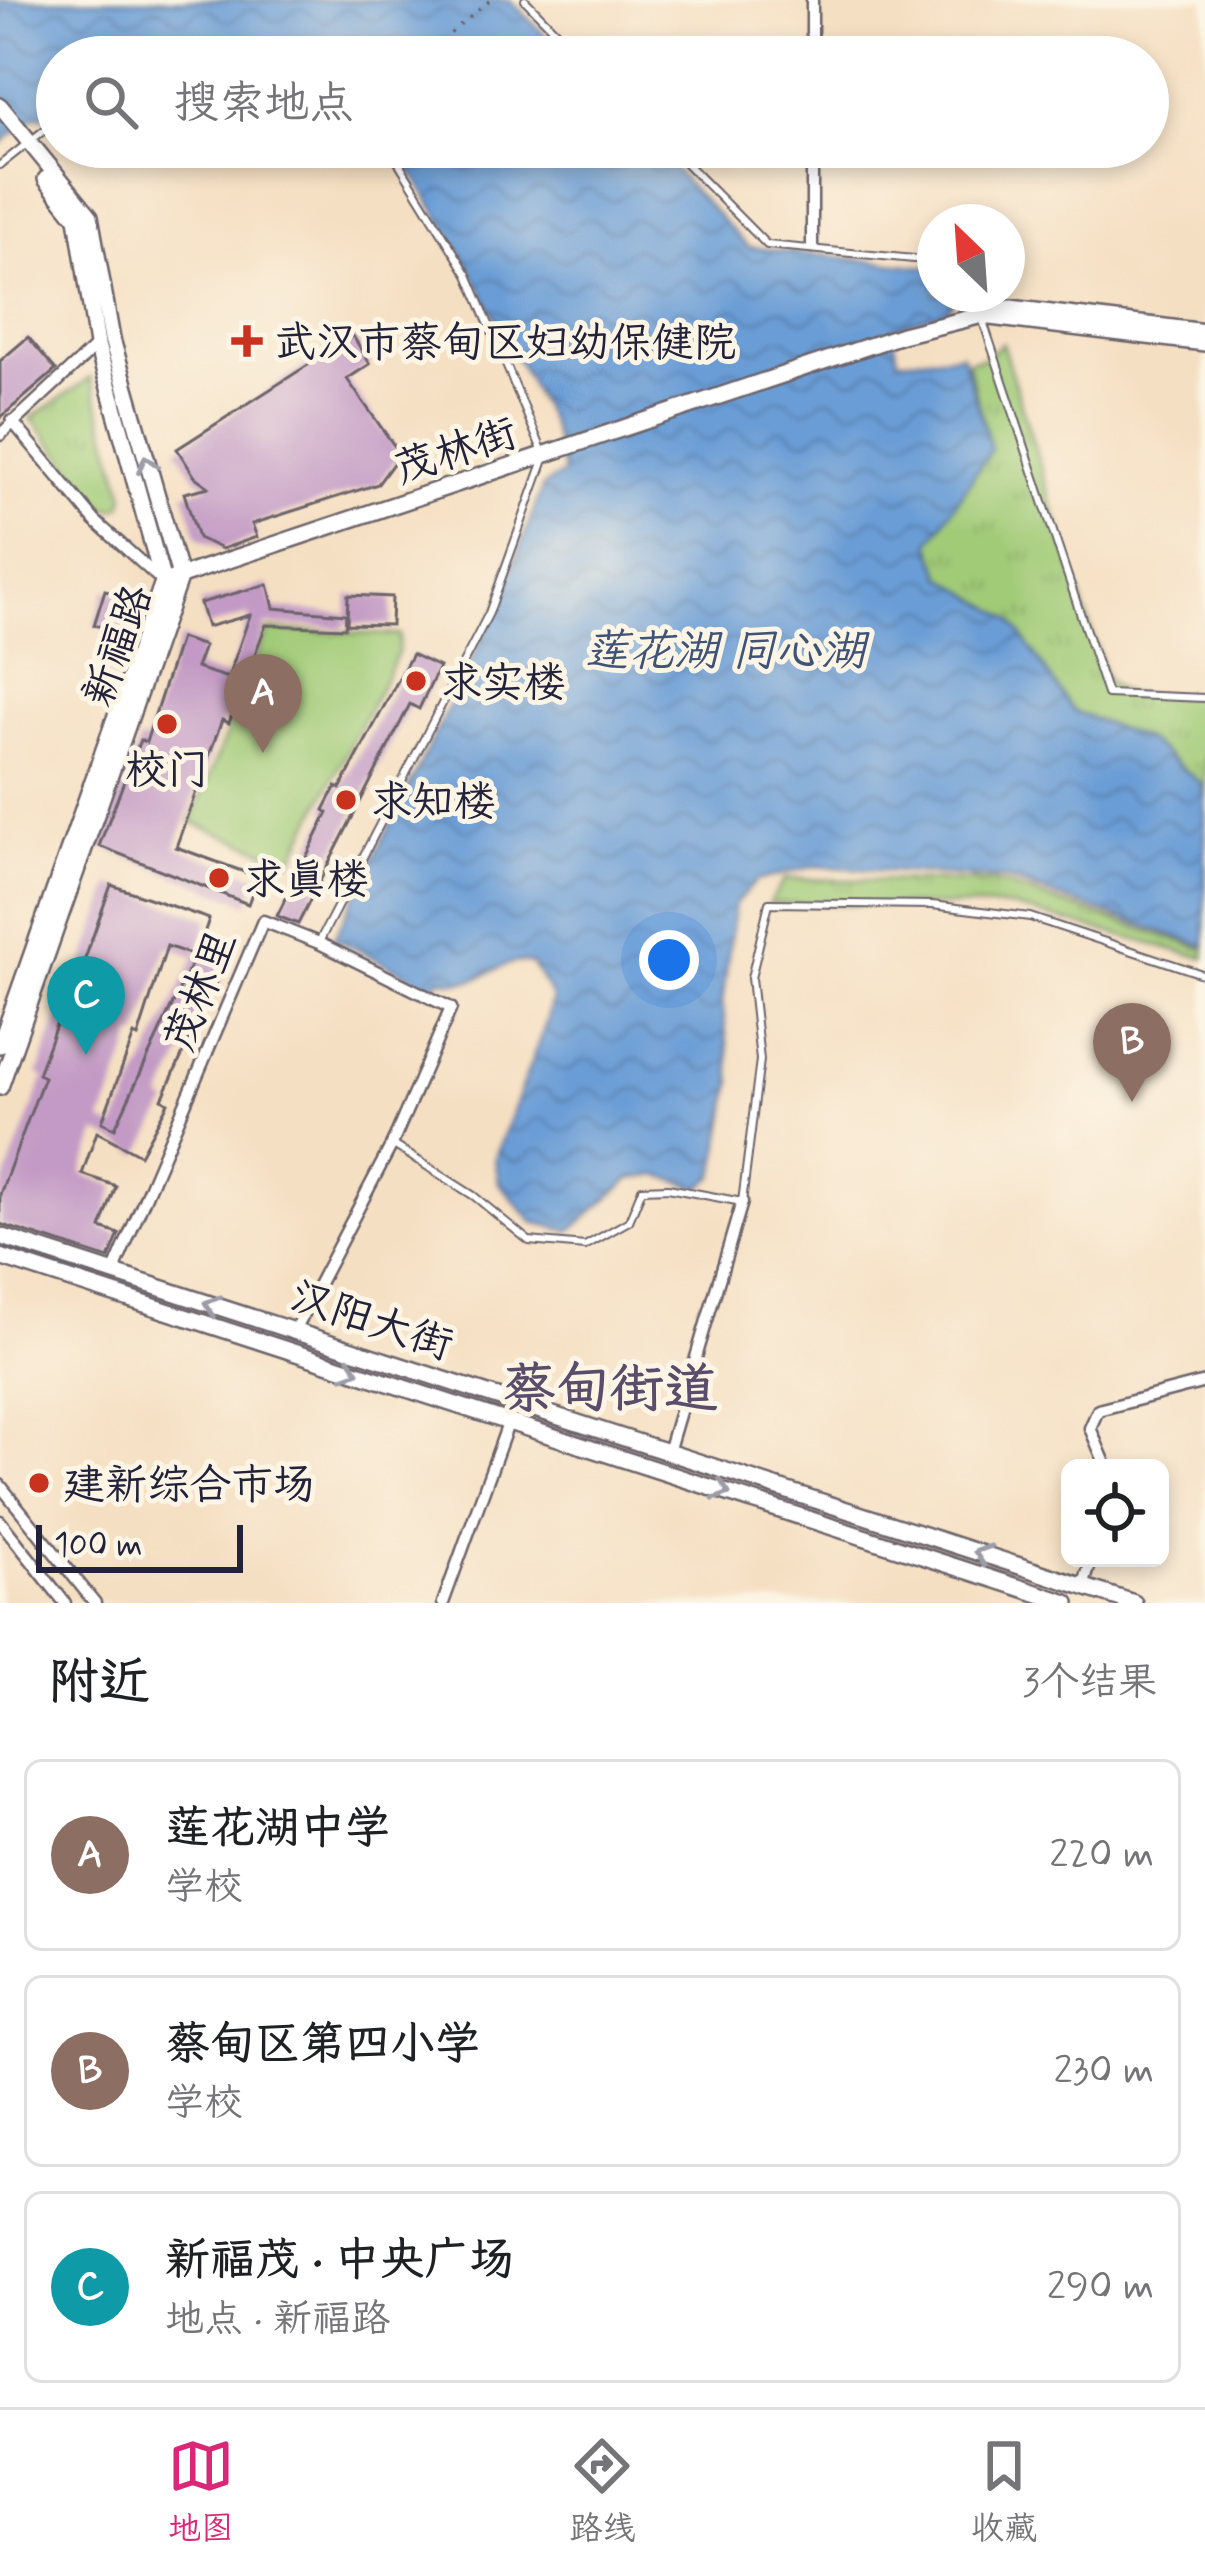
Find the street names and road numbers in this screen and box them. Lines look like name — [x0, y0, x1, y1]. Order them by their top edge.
street label: 茂林街 — [388, 407, 525, 498]
street label: 新福路 — [72, 578, 167, 715]
street label: 茂林里 — [153, 923, 251, 1060]
street label: 汉阳大街 — [283, 1270, 459, 1374]

